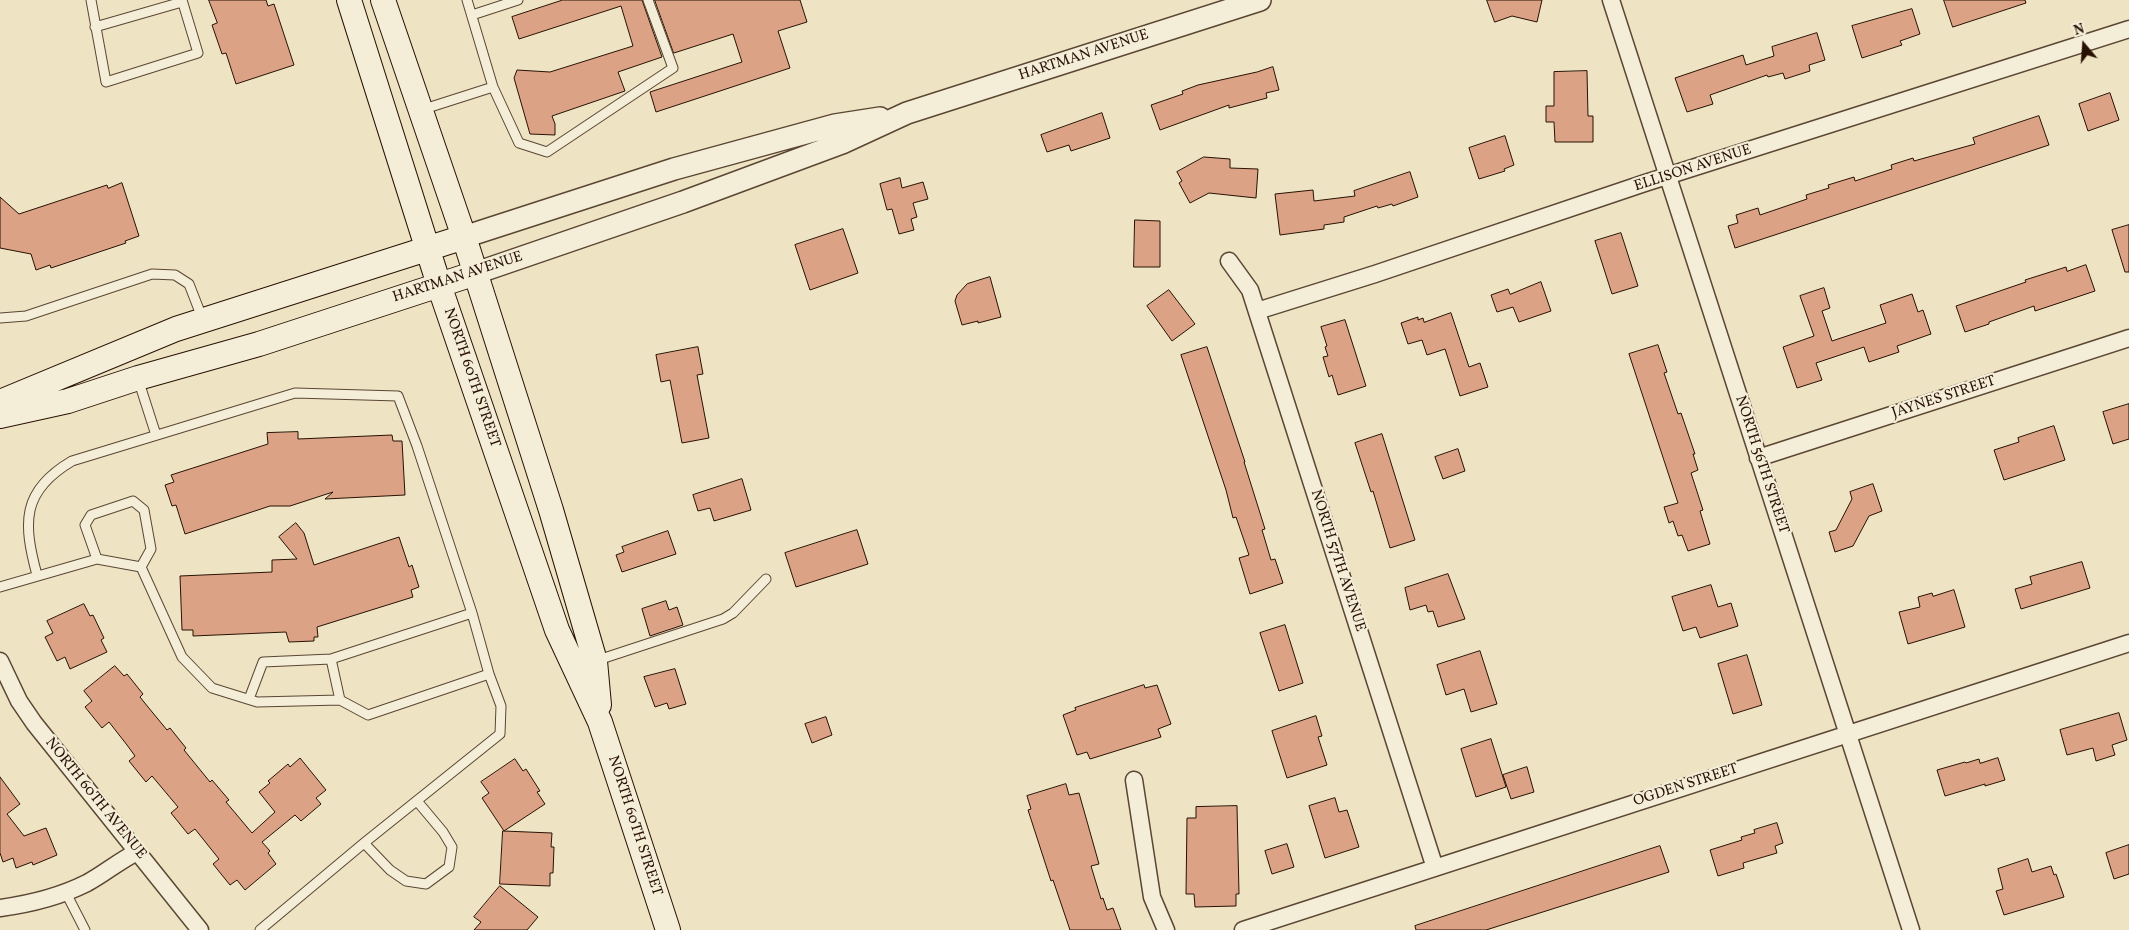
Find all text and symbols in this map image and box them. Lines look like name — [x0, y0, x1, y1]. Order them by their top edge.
north arrow — [2059, 20, 2109, 70]
text: N — [2071, 20, 2087, 41]
street label: HARTMAN AVENUE — [1017, 26, 1151, 86]
street label: ELLISON AVENUE — [1632, 142, 1754, 196]
street label: HARTMAN AVENUE — [391, 248, 525, 308]
street label: NORTH 60TH STREET — [439, 306, 503, 450]
street label: JAYNES STREET — [1890, 373, 1998, 423]
street label: NORTH 56TH STREET — [1730, 394, 1792, 536]
street label: NORTH 57TH AVENUE — [1306, 488, 1368, 634]
street label: NORTH 60TH AVENUE — [40, 735, 150, 863]
street label: NORTH 60TH STREET — [603, 754, 665, 898]
street label: OGDEN STREET — [1631, 761, 1741, 811]

